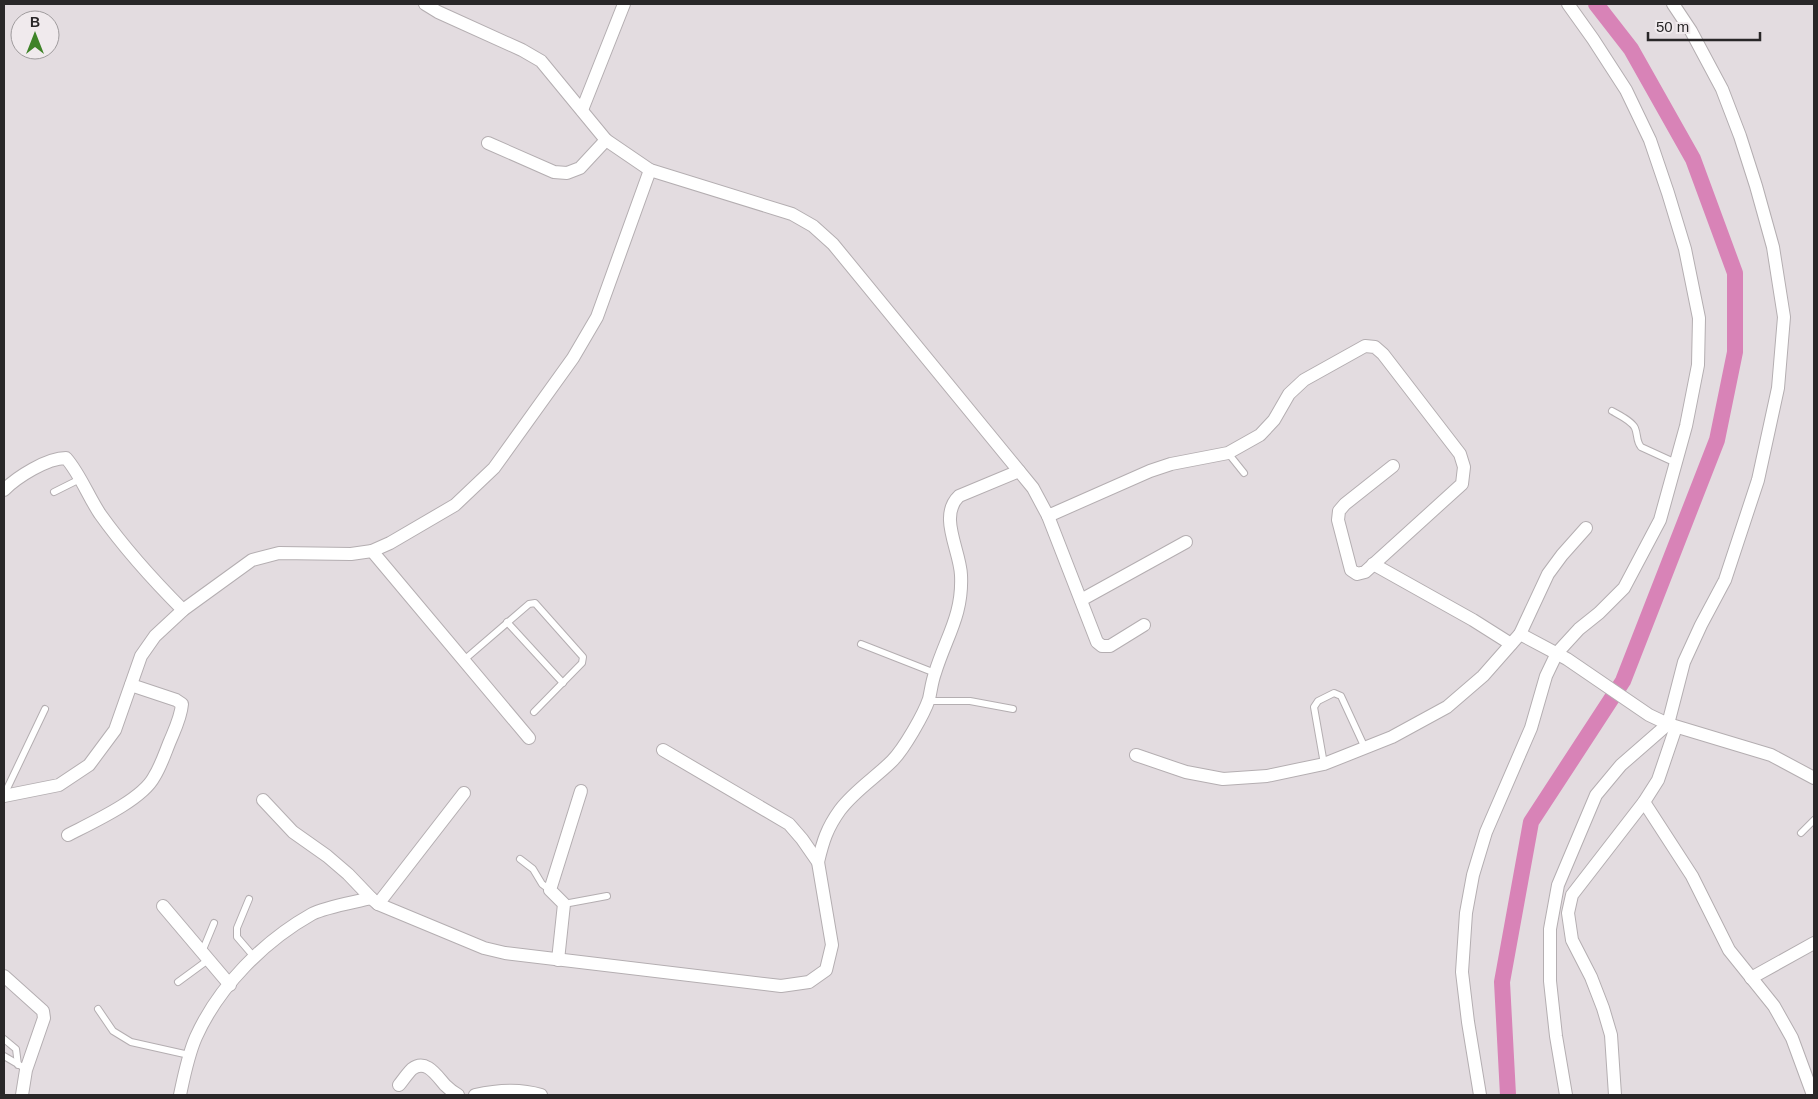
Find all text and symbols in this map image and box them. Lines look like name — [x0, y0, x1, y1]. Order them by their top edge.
north arrow — [10, 10, 60, 60]
scale bar — [1648, 10, 1760, 42]
text: B — [30, 14, 40, 30]
text: 50 m — [1656, 18, 1689, 35]

